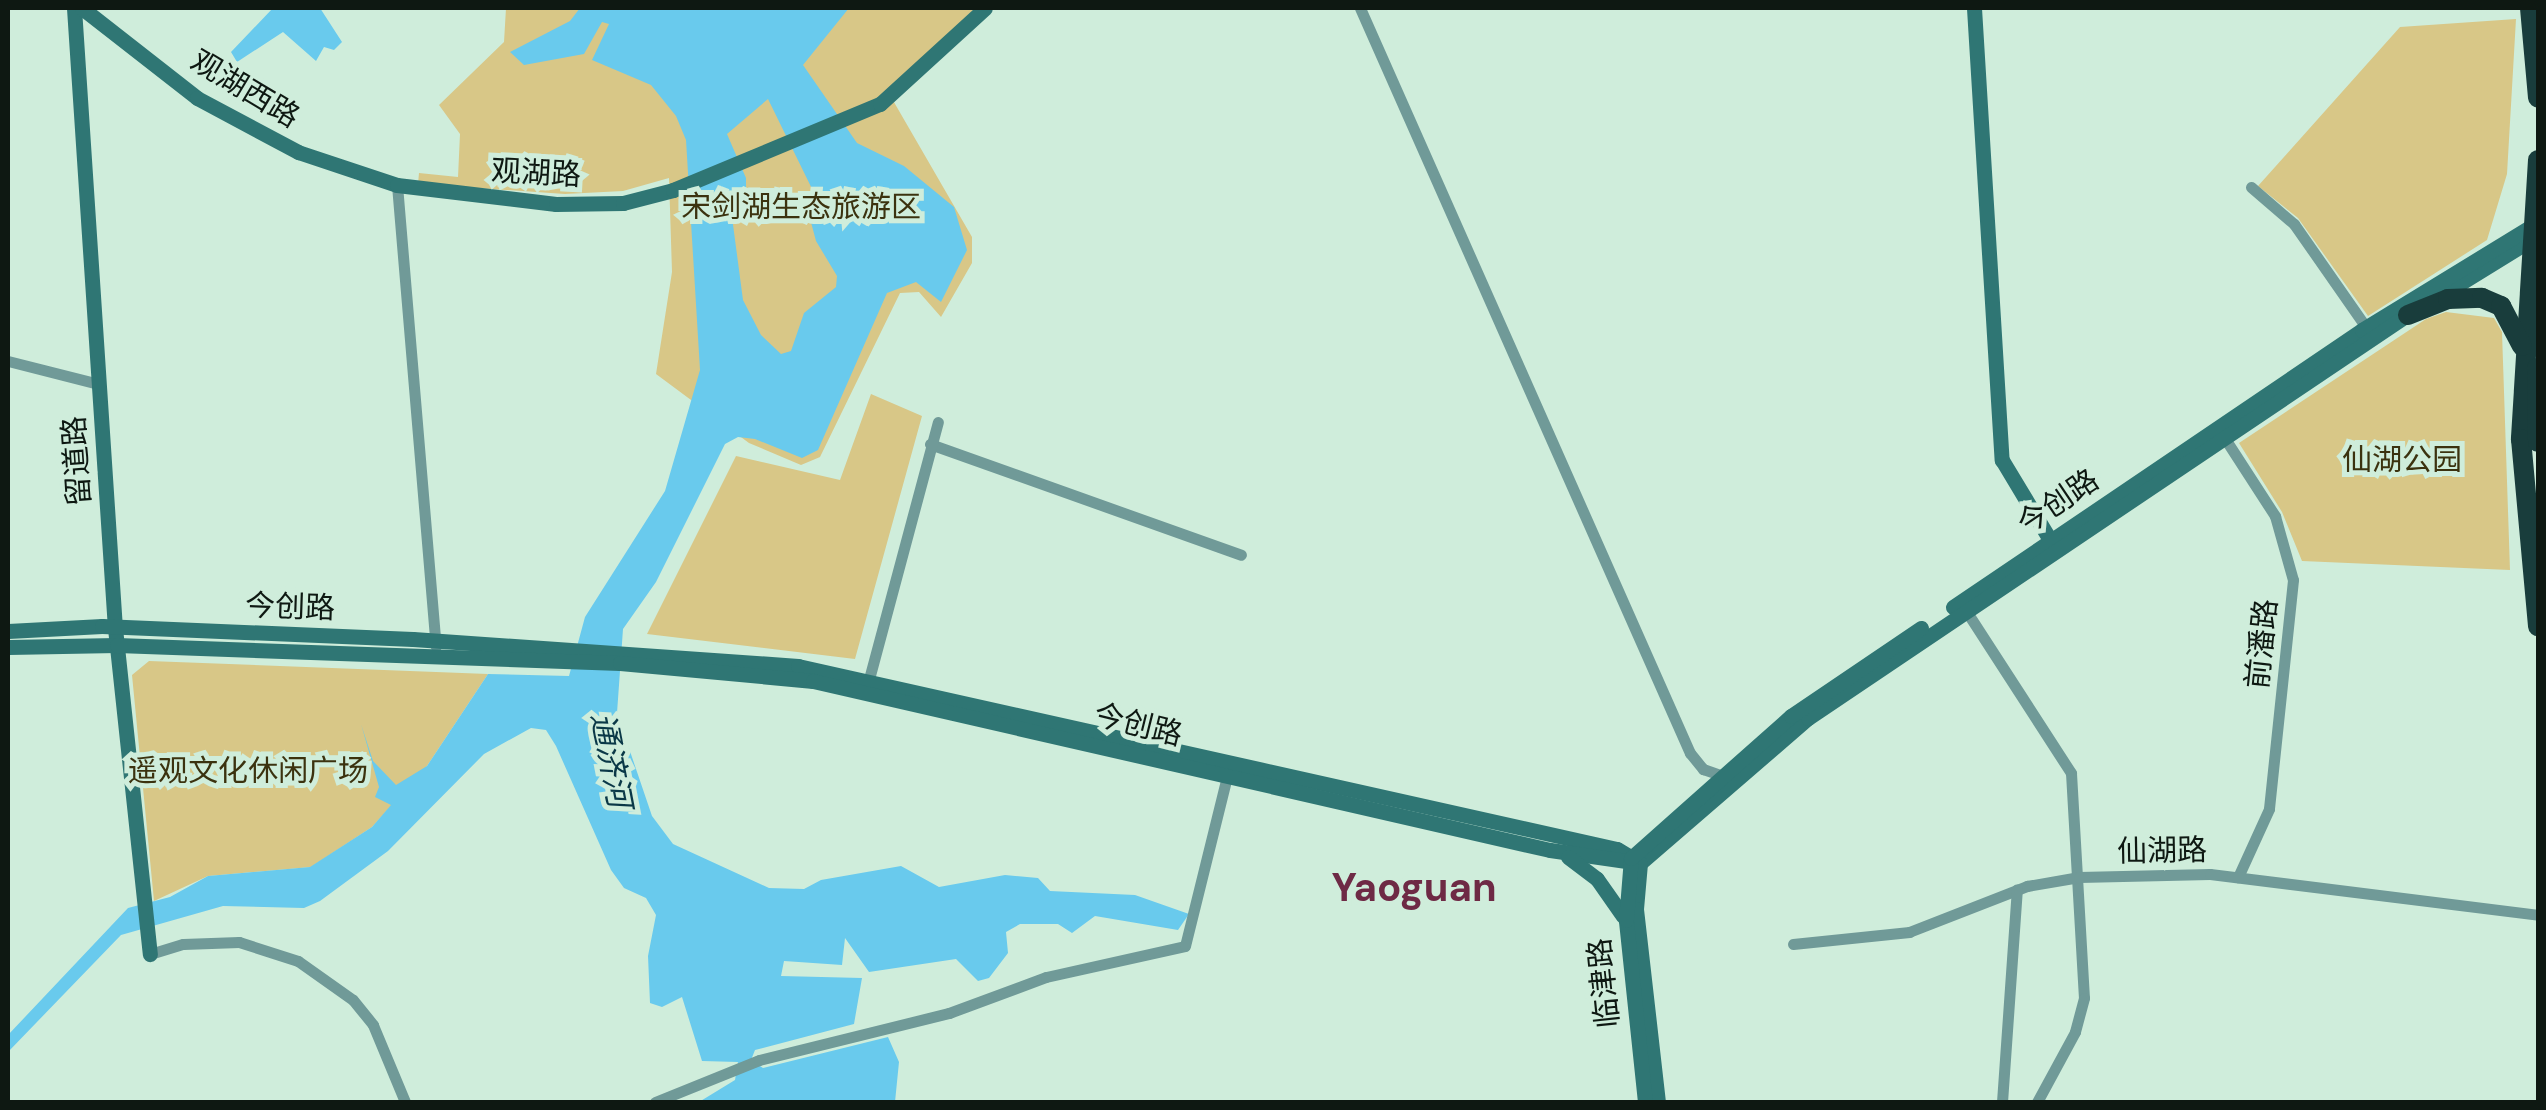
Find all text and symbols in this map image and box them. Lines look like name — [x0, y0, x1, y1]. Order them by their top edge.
street label: 观湖西路 — [184, 43, 306, 135]
street label: 观湖路 — [490, 153, 582, 193]
park label: 宋剑湖生态旅游区 — [681, 189, 921, 225]
street label: 留道路 — [56, 415, 98, 507]
park label: 仙湖公园 — [2342, 442, 2462, 478]
street label: 今创路 — [2011, 462, 2105, 542]
street label: 今创路 — [244, 587, 336, 627]
street label: 前潘路 — [2239, 597, 2285, 691]
street label: 今创路 — [1090, 697, 1186, 753]
water label: 通济河 — [583, 709, 639, 811]
park label: 遥观文化休闲广场 — [128, 753, 368, 789]
street label: 仙湖路 — [2117, 832, 2207, 870]
district label: Yaoguan — [1331, 863, 1497, 911]
street label: 临津路 — [1581, 936, 1627, 1030]

